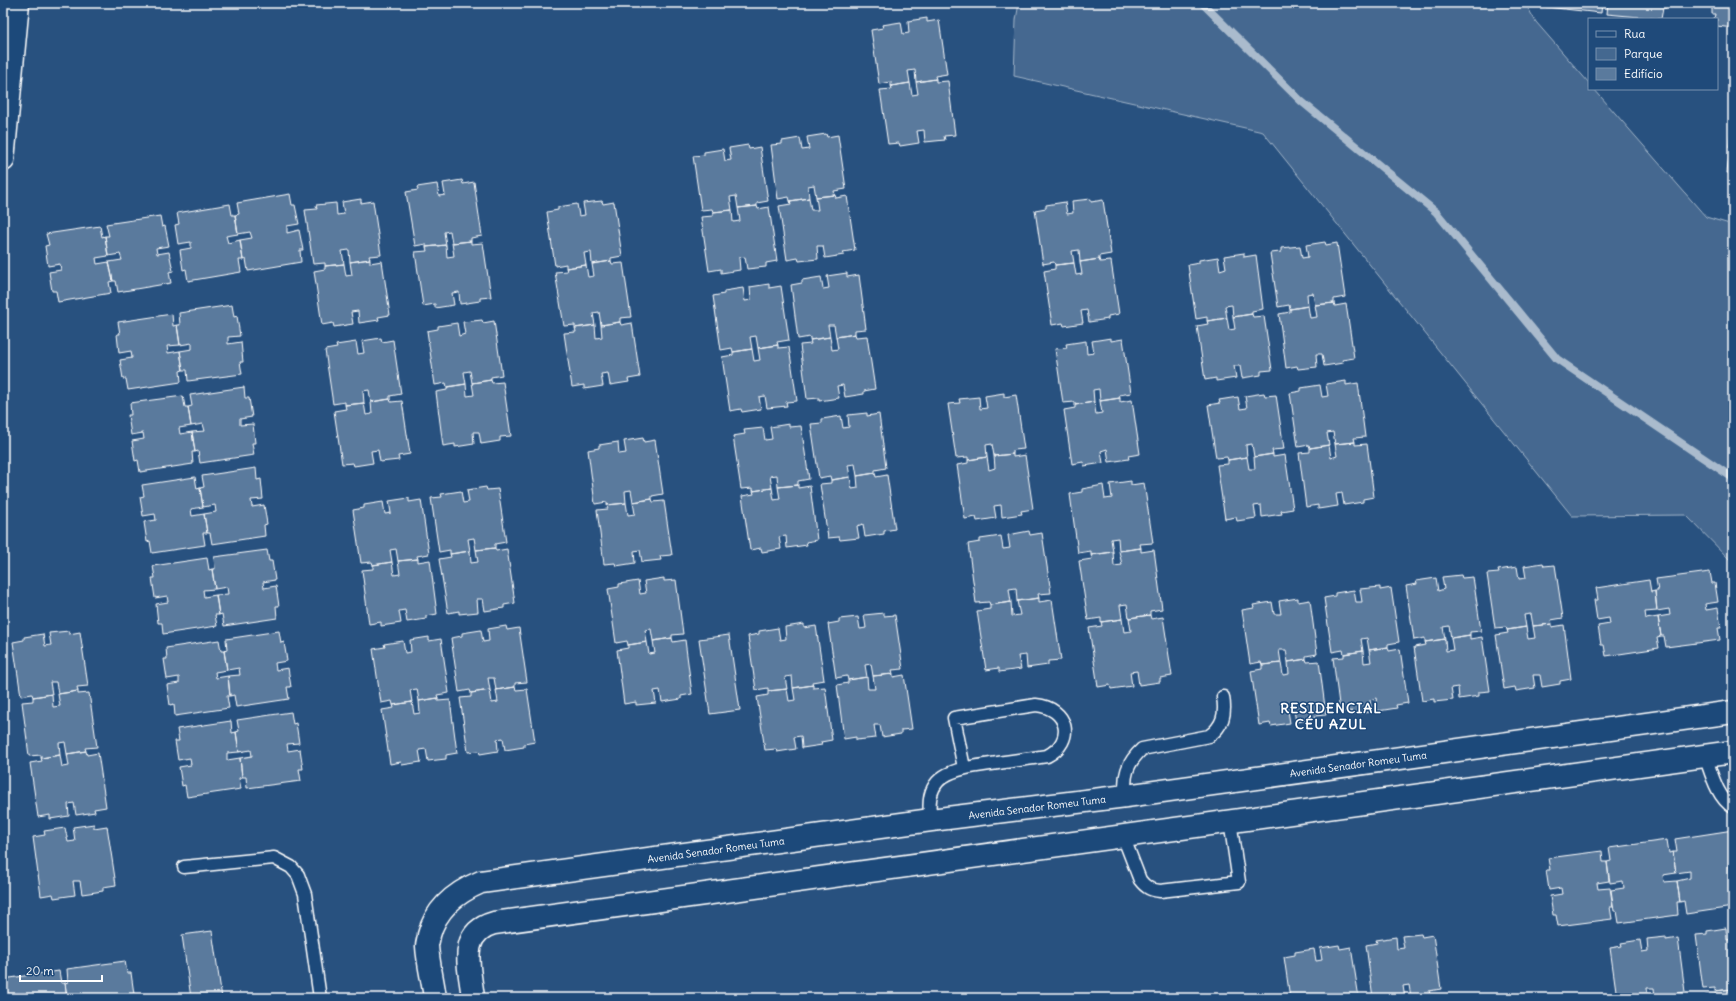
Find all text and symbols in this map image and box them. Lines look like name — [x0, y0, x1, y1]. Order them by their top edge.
legend — [1588, 18, 1718, 90]
text: Rua — [1624, 26, 1646, 41]
text: Parque — [1624, 46, 1663, 61]
text: Edifício — [1624, 66, 1663, 81]
district label: RESIDENCIAL CÉU AZUL — [1280, 699, 1382, 733]
street label: Avenida Senador Romeu Tuma — [1289, 748, 1428, 780]
street label: Avenida Senador Romeu Tuma — [968, 793, 1107, 822]
street label: Avenida Senador Romeu Tuma — [647, 834, 786, 866]
scale bar — [20, 957, 102, 983]
text: 20 m — [26, 963, 54, 978]

